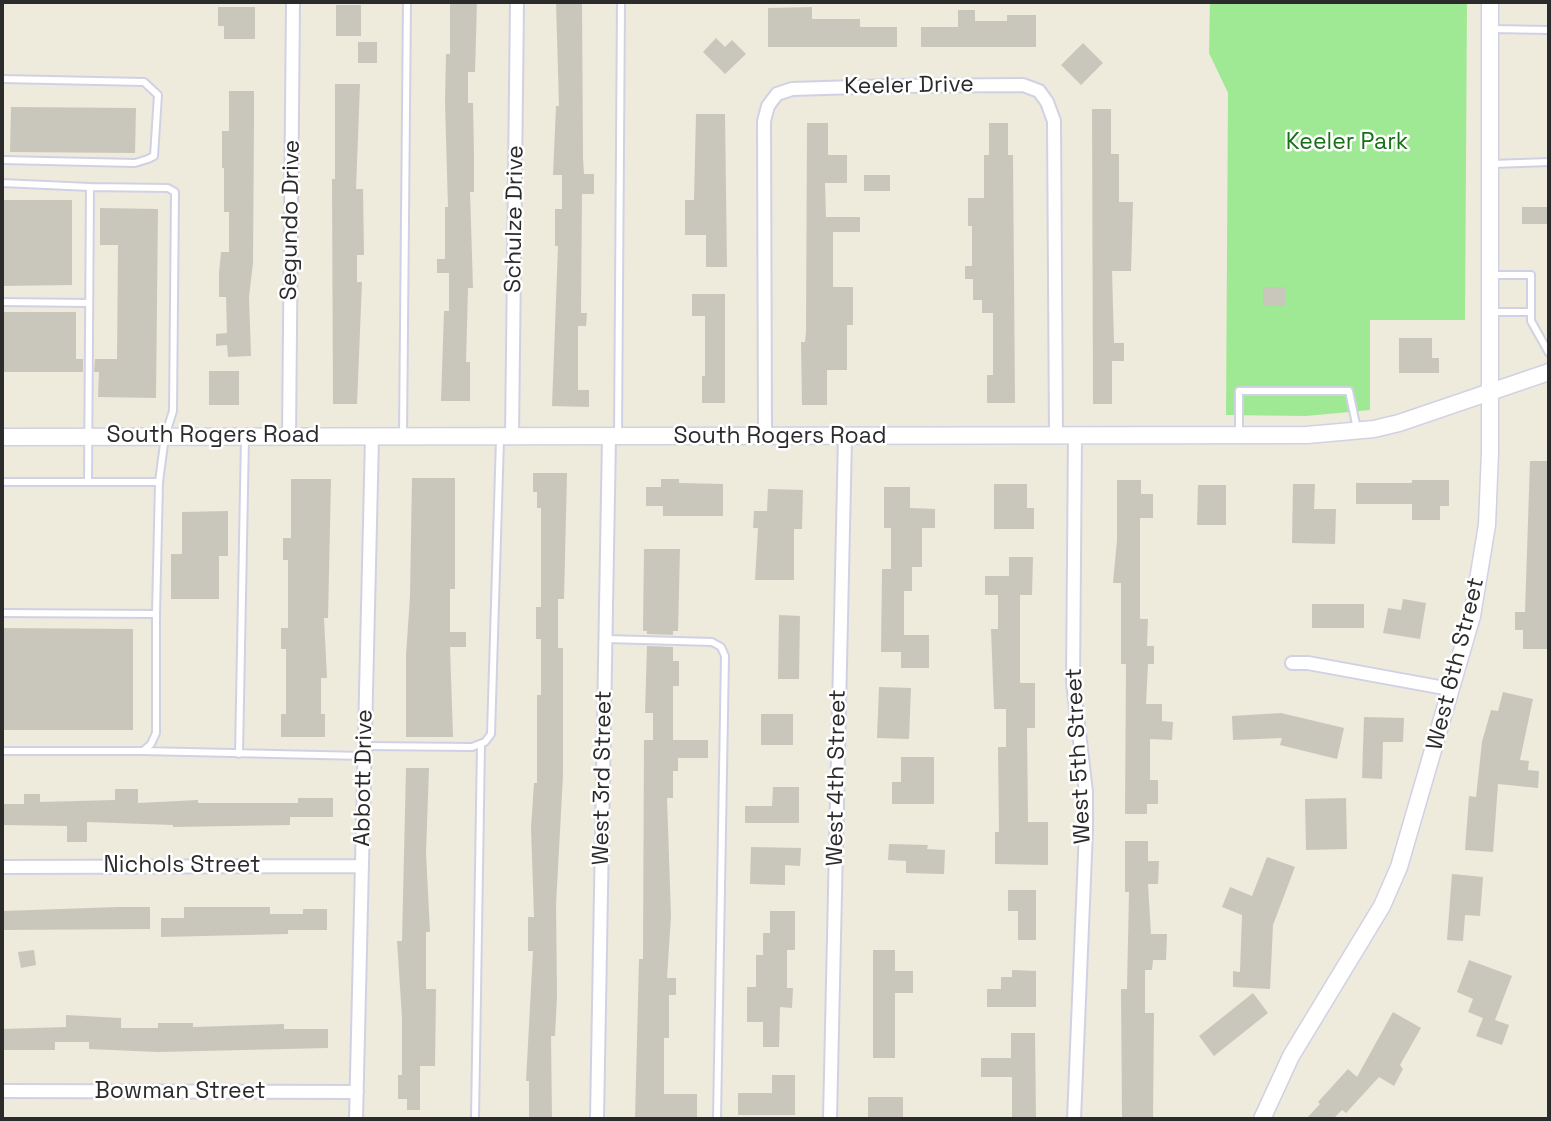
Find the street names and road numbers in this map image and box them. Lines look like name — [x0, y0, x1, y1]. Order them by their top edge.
street label: Keeler Drive — [844, 71, 974, 101]
street label: Segundo Drive — [276, 139, 306, 301]
street label: Schulze Drive — [500, 145, 530, 293]
street label: South Rogers Road — [106, 422, 320, 450]
street label: South Rogers Road — [673, 423, 887, 451]
street label: West 6th Street — [1421, 575, 1491, 753]
street label: West 5th Street — [1061, 667, 1097, 845]
street label: West 4th Street — [822, 689, 852, 867]
street label: West 3rd Street — [588, 690, 618, 866]
street label: Abbott Drive — [349, 709, 379, 847]
street label: Nichols Street — [104, 852, 260, 880]
street label: Bowman Street — [95, 1078, 265, 1106]

